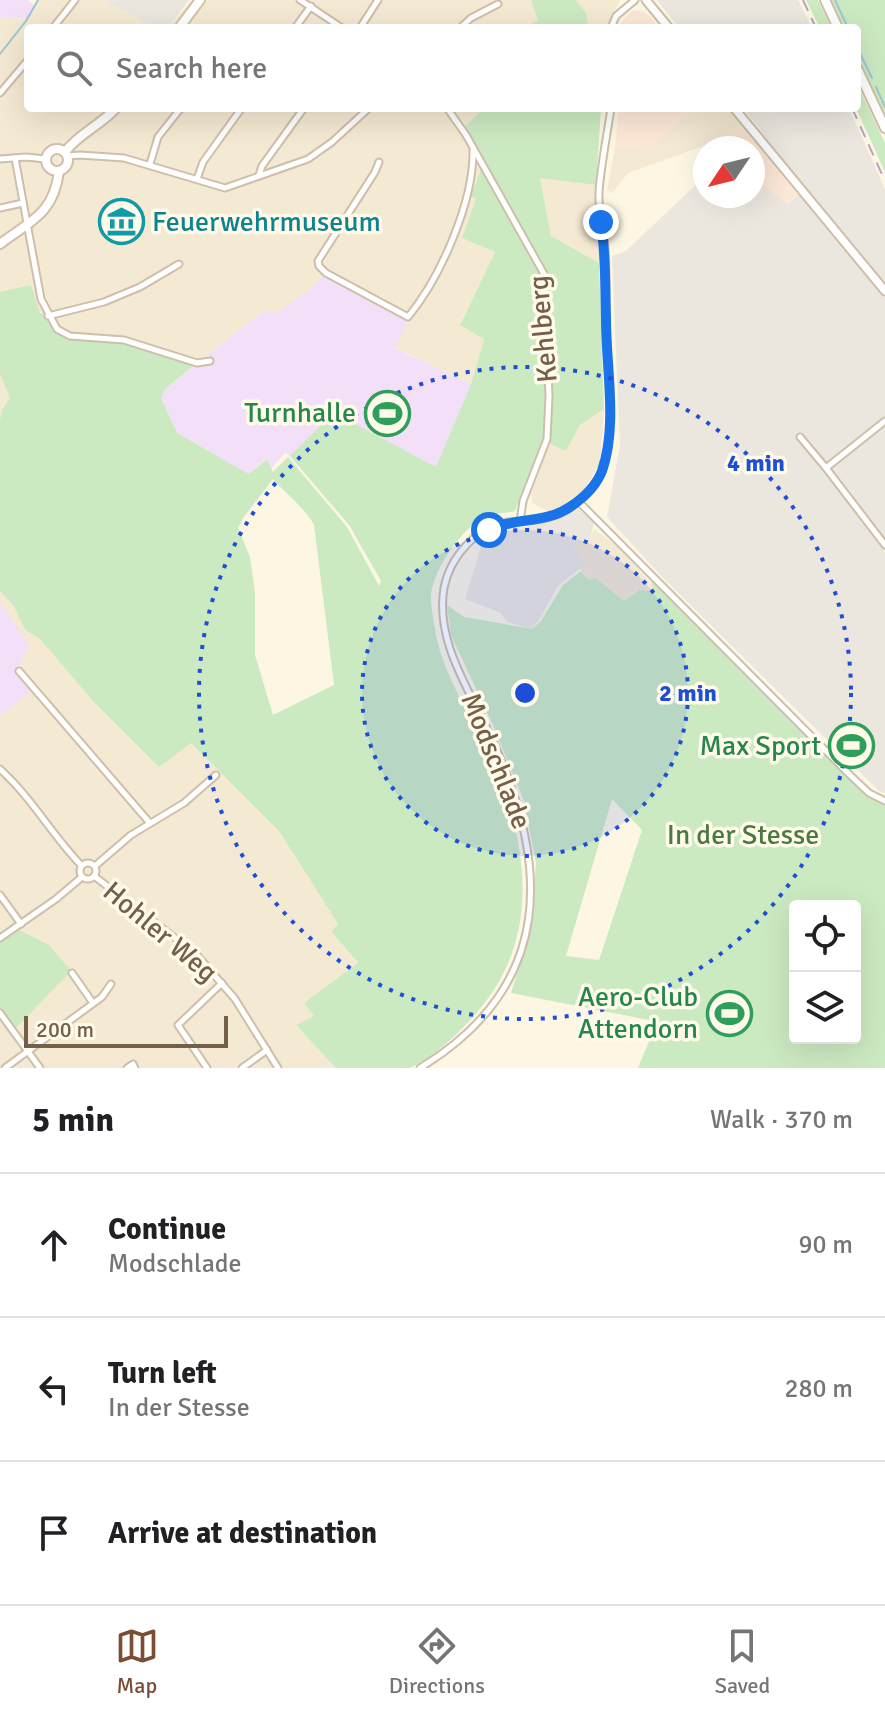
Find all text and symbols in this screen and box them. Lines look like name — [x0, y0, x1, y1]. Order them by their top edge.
search box — [24, 24, 861, 112]
icon: search — [52, 46, 96, 90]
text: Search here — [116, 50, 267, 87]
north arrow — [693, 136, 765, 208]
museum icon: Feuerwehrmuseum — [97, 198, 145, 246]
route end — [583, 204, 619, 240]
place label: Feuerwehrmuseum — [152, 205, 381, 239]
street label: Kehlberg — [521, 274, 565, 384]
sports icon: Turnhalle — [363, 389, 411, 437]
place label: Turnhalle — [244, 396, 356, 430]
text: 4 min — [727, 448, 785, 478]
route start — [471, 512, 507, 548]
text: 2 min — [659, 678, 717, 708]
centre of rings — [511, 679, 539, 707]
street label: Modschlade — [453, 688, 539, 834]
sports icon: Max Sport — [828, 722, 876, 770]
place label: Max Sport — [700, 729, 821, 763]
park label: In der Stesse — [667, 818, 819, 852]
street label: Hohler Weg — [96, 874, 224, 990]
map controls — [789, 900, 861, 1044]
button: locate — [789, 900, 861, 972]
button: layers — [789, 972, 861, 1044]
place label: Aero-Club Attendorn — [578, 980, 698, 1046]
sports icon: Aero-Club Attendorn — [705, 989, 753, 1037]
scale bar — [24, 1012, 228, 1048]
text: 200 m — [36, 1016, 94, 1043]
text: 5 min — [32, 1099, 114, 1141]
text: Walk · 370 m — [710, 1104, 853, 1136]
text: Continue — [108, 1211, 226, 1248]
icon: ahead — [32, 1223, 76, 1267]
text: 90 m — [798, 1229, 853, 1261]
text: Modschlade — [108, 1248, 242, 1280]
text: Turn left — [108, 1355, 217, 1392]
icon: left — [32, 1367, 76, 1411]
text: 280 m — [784, 1373, 853, 1405]
text: In der Stesse — [108, 1392, 250, 1424]
icon: arrive — [32, 1511, 76, 1555]
text: Arrive at destination — [108, 1515, 377, 1552]
tab: Map — [115, 1624, 159, 1699]
tab: Directions — [389, 1624, 485, 1699]
tab: Saved — [715, 1624, 770, 1699]

